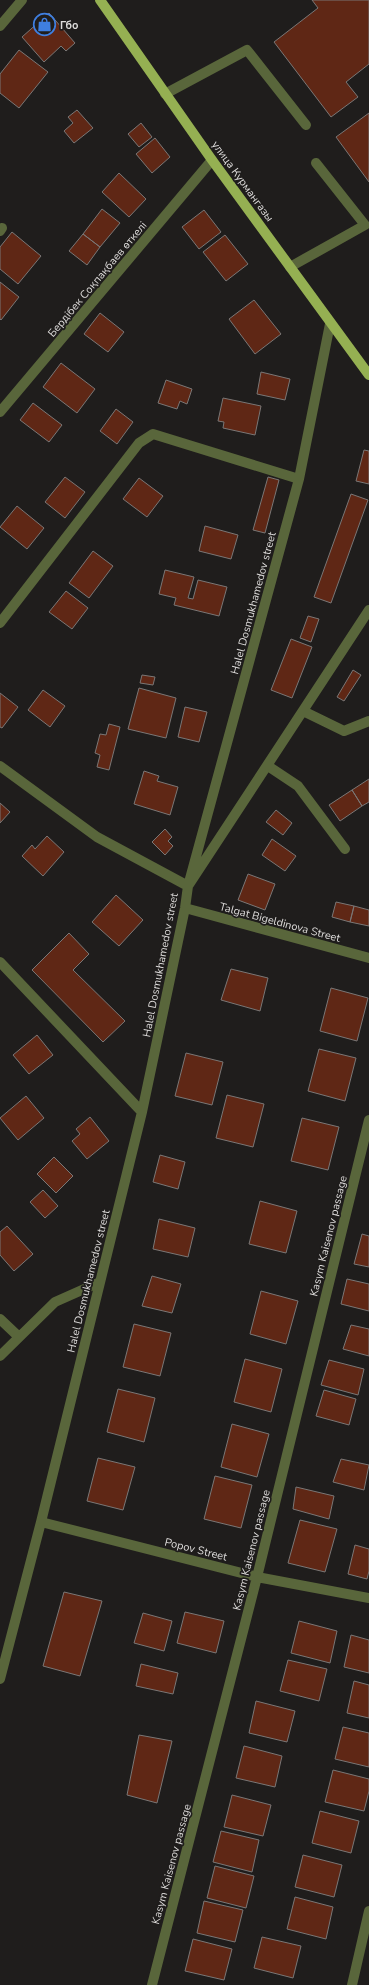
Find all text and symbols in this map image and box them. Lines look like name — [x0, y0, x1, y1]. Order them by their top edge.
shop icon: Гбо — [32, 12, 58, 38]
place label: Гбо — [60, 18, 79, 33]
street label: улица Курмангазы — [208, 138, 277, 225]
street label: Бердібек Соқпақбаев өткелі — [44, 218, 150, 340]
street label: Halel Dosmukhamedov street — [227, 530, 280, 676]
street label: Halel Dosmukhamedov street — [139, 891, 182, 1039]
street label: Talgat Bigeldinova Street — [218, 899, 342, 946]
street label: Kasym Kaisenov passage — [306, 1174, 351, 1298]
street label: Halel Dosmukhamedov street — [63, 1208, 114, 1354]
street label: Kasym Kaisenov passage — [229, 1488, 274, 1612]
street label: Popov Street — [163, 1534, 229, 1565]
street label: Kasym Kaisenov passage — [148, 1802, 195, 1926]

